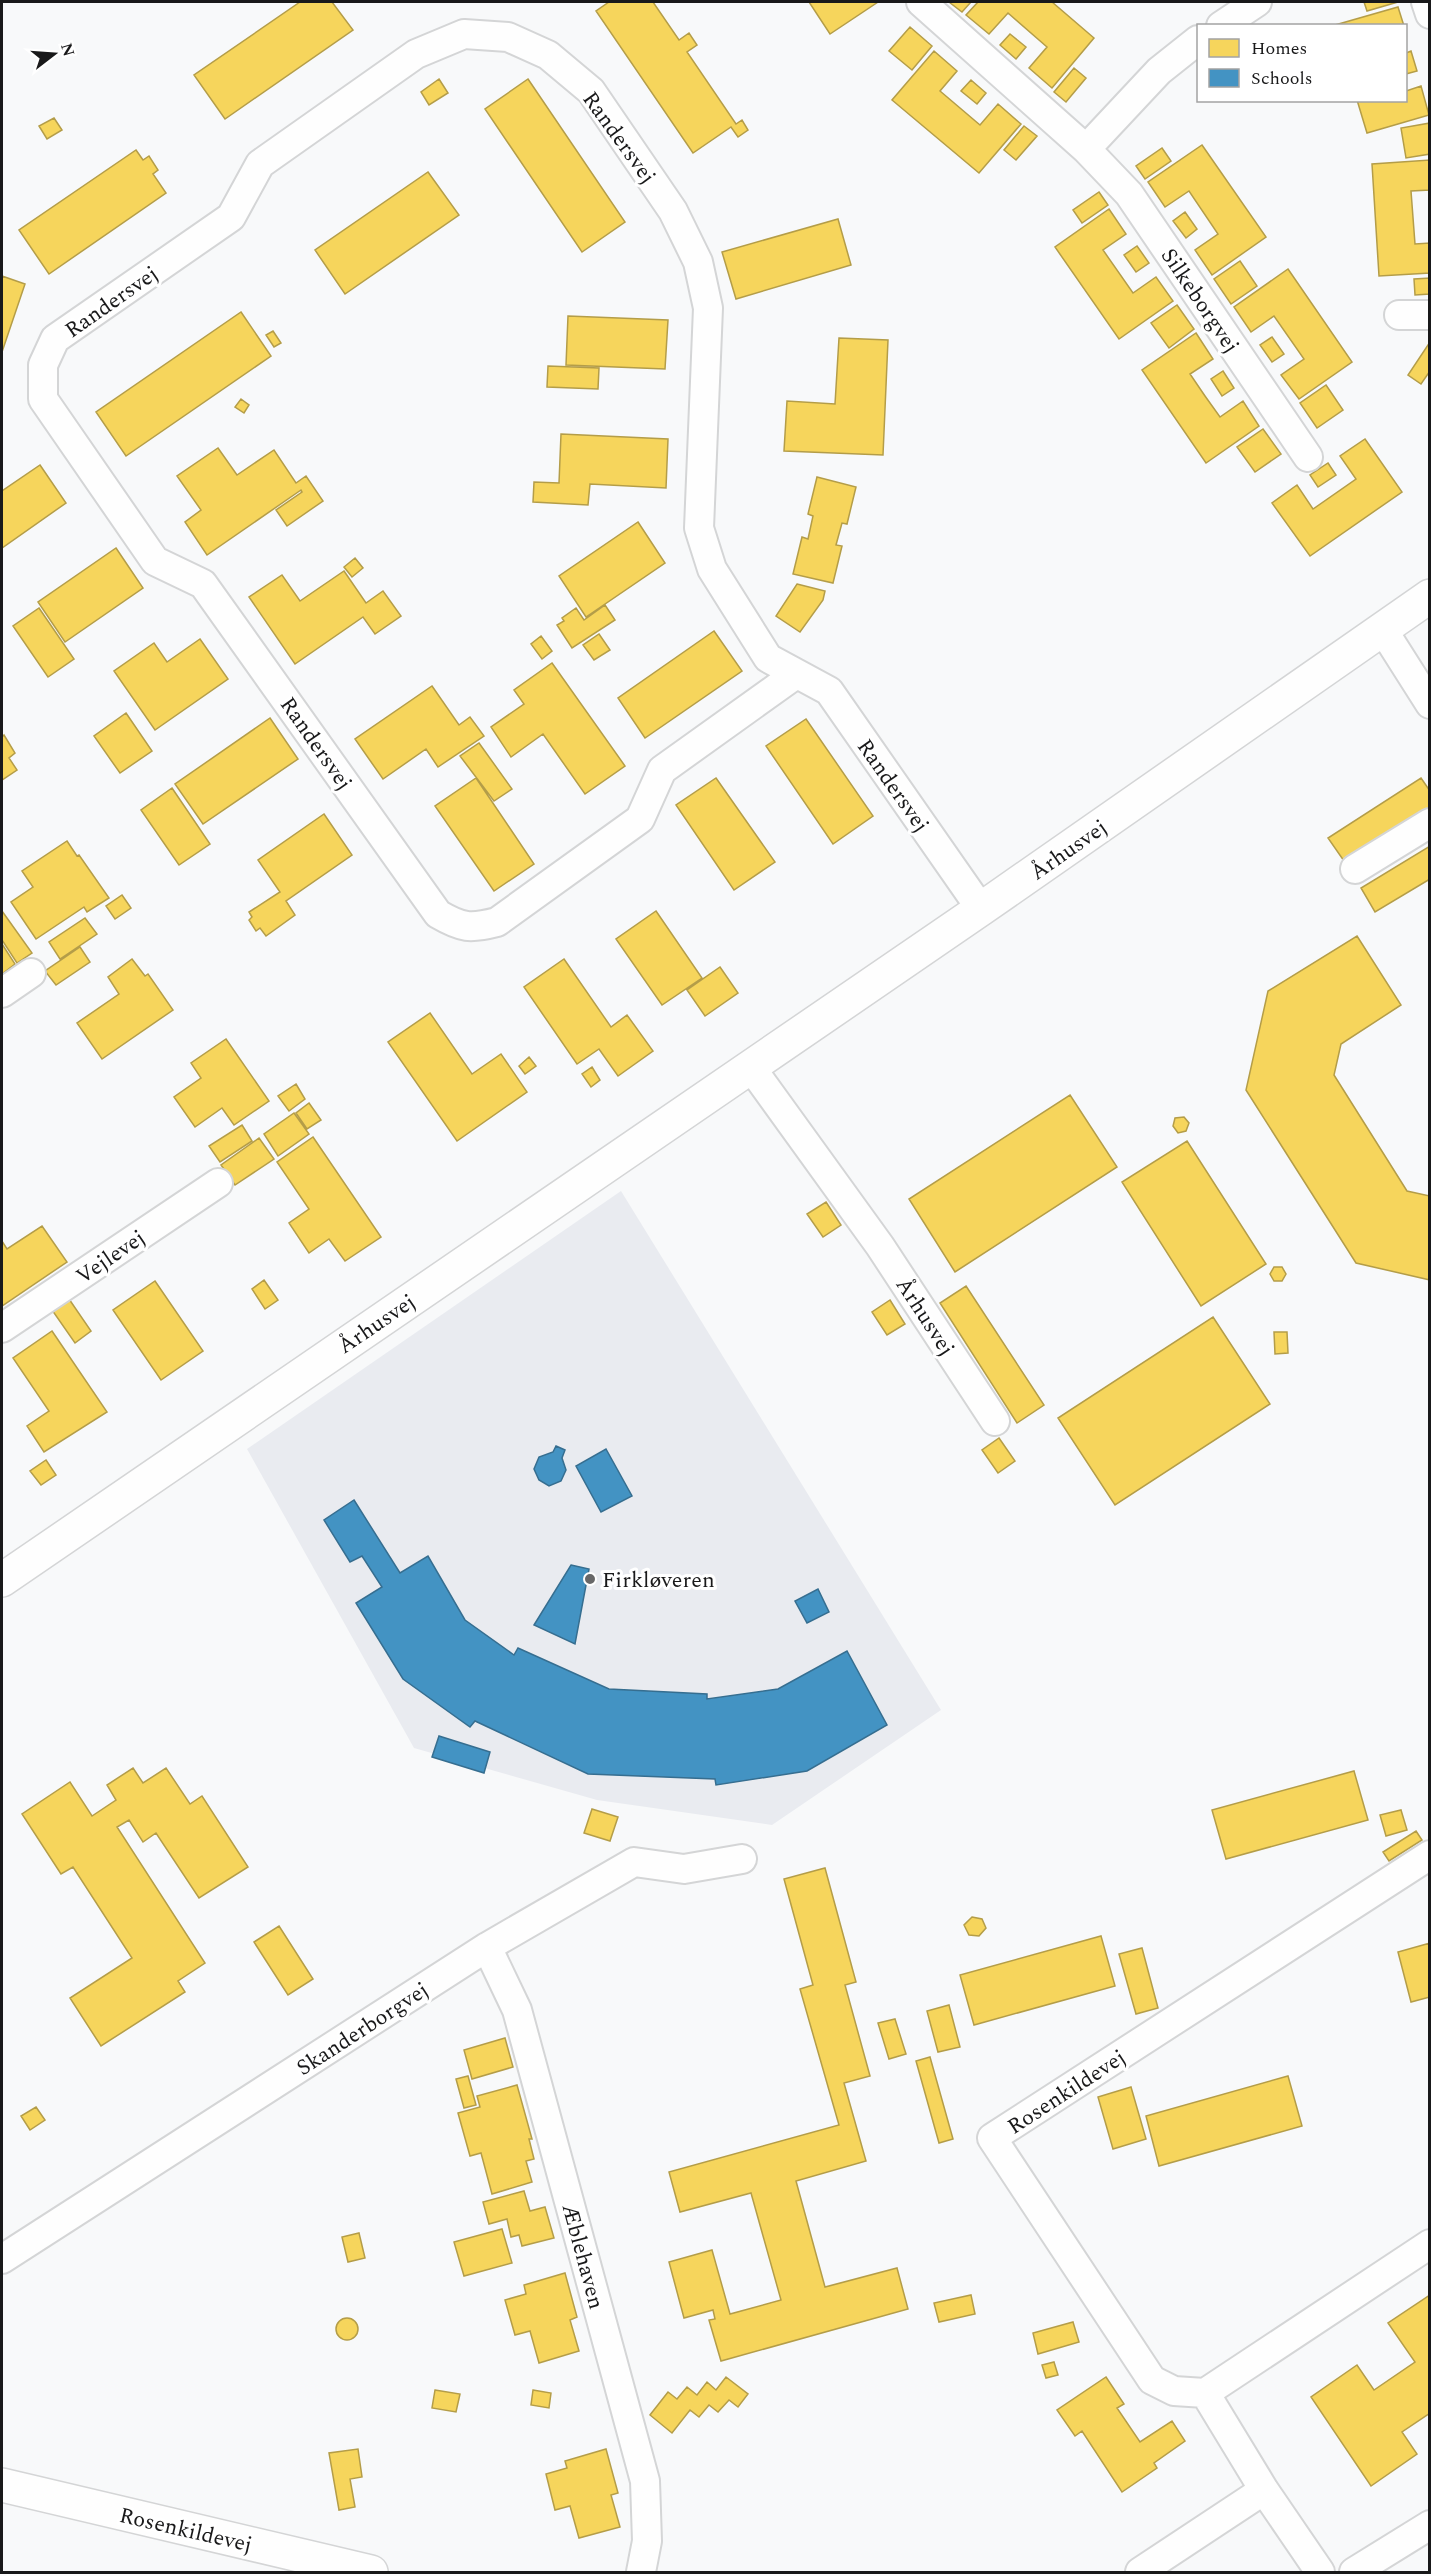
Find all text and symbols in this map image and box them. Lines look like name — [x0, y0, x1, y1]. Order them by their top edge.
north arrow — [24, 24, 84, 84]
legend — [1197, 24, 1407, 102]
text: Homes — [1251, 35, 1307, 62]
text: N — [54, 40, 81, 60]
text: Schools — [1251, 65, 1313, 92]
street label: Randersvej — [574, 85, 664, 191]
street label: Silkeborgvej — [1152, 242, 1247, 360]
street label: Randersvej — [58, 258, 165, 347]
street label: Randersvej — [271, 690, 360, 797]
street label: Randersvej — [848, 732, 937, 839]
street label: Århusvej — [1023, 811, 1114, 889]
street label: Vejlevej — [69, 1222, 152, 1293]
street label: Århusvej — [887, 1271, 963, 1363]
street label: Århusvej — [331, 1286, 423, 1363]
place label: Firkløveren — [602, 1564, 715, 1597]
marker: Firkløveren — [583, 1572, 597, 1586]
street label: Skanderborgvej — [290, 1974, 436, 2085]
street label: Rosenkildevej — [1001, 2041, 1133, 2143]
street label: Æblehaven — [553, 2200, 613, 2313]
street label: Rosenkildevej — [116, 2499, 255, 2562]

